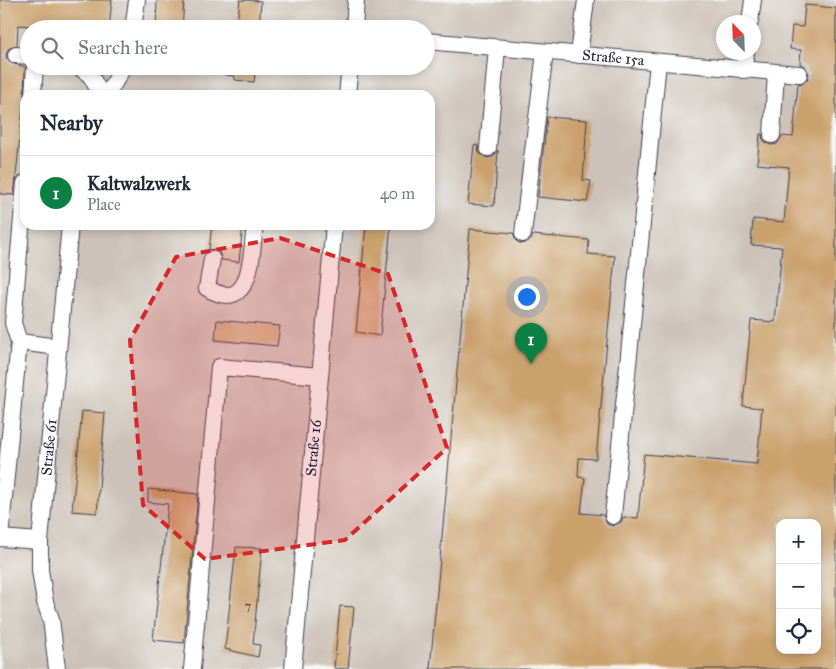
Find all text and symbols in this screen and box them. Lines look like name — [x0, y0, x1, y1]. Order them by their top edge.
north arrow — [716, 15, 761, 60]
search box — [20, 20, 435, 75]
icon: search — [38, 34, 66, 62]
text: Search here — [78, 36, 168, 59]
street label: Straße 15a — [581, 46, 646, 69]
text: Nearby — [40, 110, 103, 136]
text: Kaltwalzwerk — [87, 172, 191, 195]
text: 1 — [53, 184, 59, 203]
text: 40 m — [380, 184, 415, 203]
text: Place — [87, 195, 121, 214]
your location — [514, 284, 540, 310]
pin: 1 — [515, 323, 547, 364]
street label: Straße 61 — [37, 418, 61, 476]
street label: Straße 16 — [302, 418, 325, 477]
map controls — [776, 519, 821, 654]
button: + — [776, 519, 821, 564]
button: − — [776, 564, 821, 609]
house number: 7 — [245, 599, 251, 613]
button: locate — [776, 609, 821, 654]

